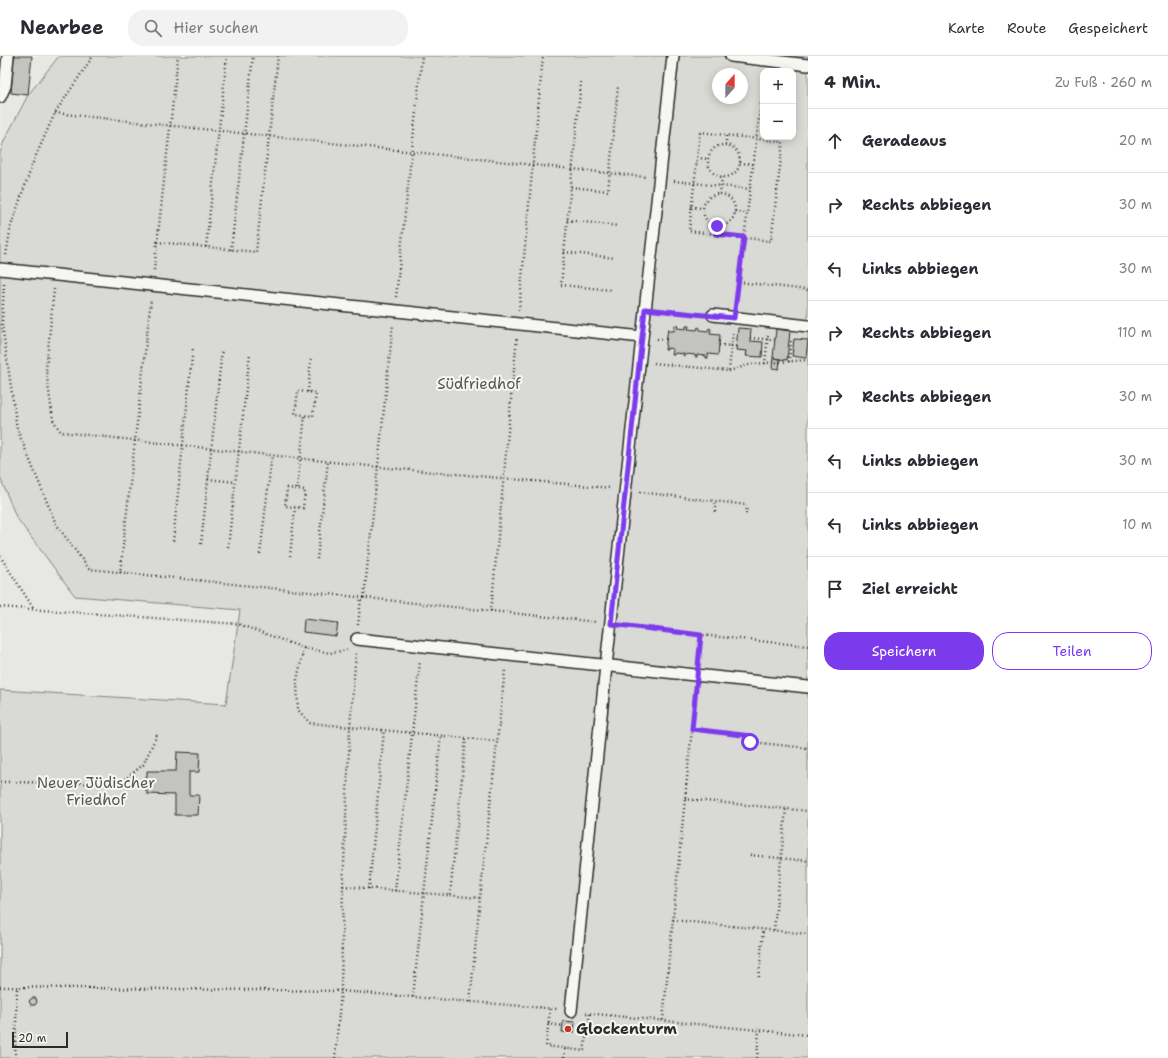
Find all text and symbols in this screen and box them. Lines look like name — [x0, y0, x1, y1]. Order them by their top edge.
search box — [128, 10, 408, 46]
text: Nearbee — [20, 15, 104, 40]
icon: search — [142, 17, 164, 39]
text: Hier suchen — [174, 18, 259, 38]
text: Karte — [948, 19, 985, 37]
text: Route — [1007, 19, 1046, 37]
text: Gespeichert — [1068, 19, 1148, 37]
north arrow — [712, 68, 748, 104]
map controls — [760, 68, 796, 140]
button: + — [760, 68, 796, 104]
text: 4 Min. — [824, 71, 881, 93]
text: Zu Fuß · 260 m — [1055, 74, 1152, 91]
button: − — [760, 104, 796, 140]
icon: ahead — [824, 130, 846, 152]
text: Geradeaus — [862, 131, 947, 151]
text: 20 m — [1119, 132, 1152, 149]
icon: right — [824, 194, 846, 216]
text: Rechts abbiegen — [862, 195, 991, 215]
text: 30 m — [1118, 196, 1152, 213]
route end — [708, 217, 726, 235]
icon: left — [824, 258, 846, 280]
text: Links abbiegen — [862, 259, 978, 279]
text: 30 m — [1118, 260, 1152, 277]
icon: right — [824, 322, 846, 344]
text: Rechts abbiegen — [862, 323, 991, 343]
text: 110 m — [1117, 324, 1152, 341]
park label: Südfriedhof — [437, 374, 521, 394]
icon: right — [824, 386, 846, 408]
text: Rechts abbiegen — [862, 387, 991, 407]
text: 30 m — [1118, 388, 1152, 405]
icon: left — [824, 450, 846, 472]
text: Links abbiegen — [862, 451, 978, 471]
text: 30 m — [1118, 452, 1152, 469]
icon: left — [824, 514, 846, 536]
text: Links abbiegen — [862, 515, 978, 535]
text: 10 m — [1122, 516, 1152, 533]
icon: arrive — [824, 578, 846, 600]
text: Ziel erreicht — [862, 579, 958, 599]
button: Speichern — [824, 632, 984, 670]
button: Teilen — [992, 632, 1152, 670]
route start — [741, 733, 759, 751]
park label: Neuer Jüdischer Friedhof — [37, 773, 155, 810]
place label: Glockenturm — [576, 1019, 677, 1039]
marker: Glockenturm — [563, 1024, 573, 1034]
scale bar — [12, 1030, 68, 1049]
text: 20 m — [18, 1031, 46, 1046]

